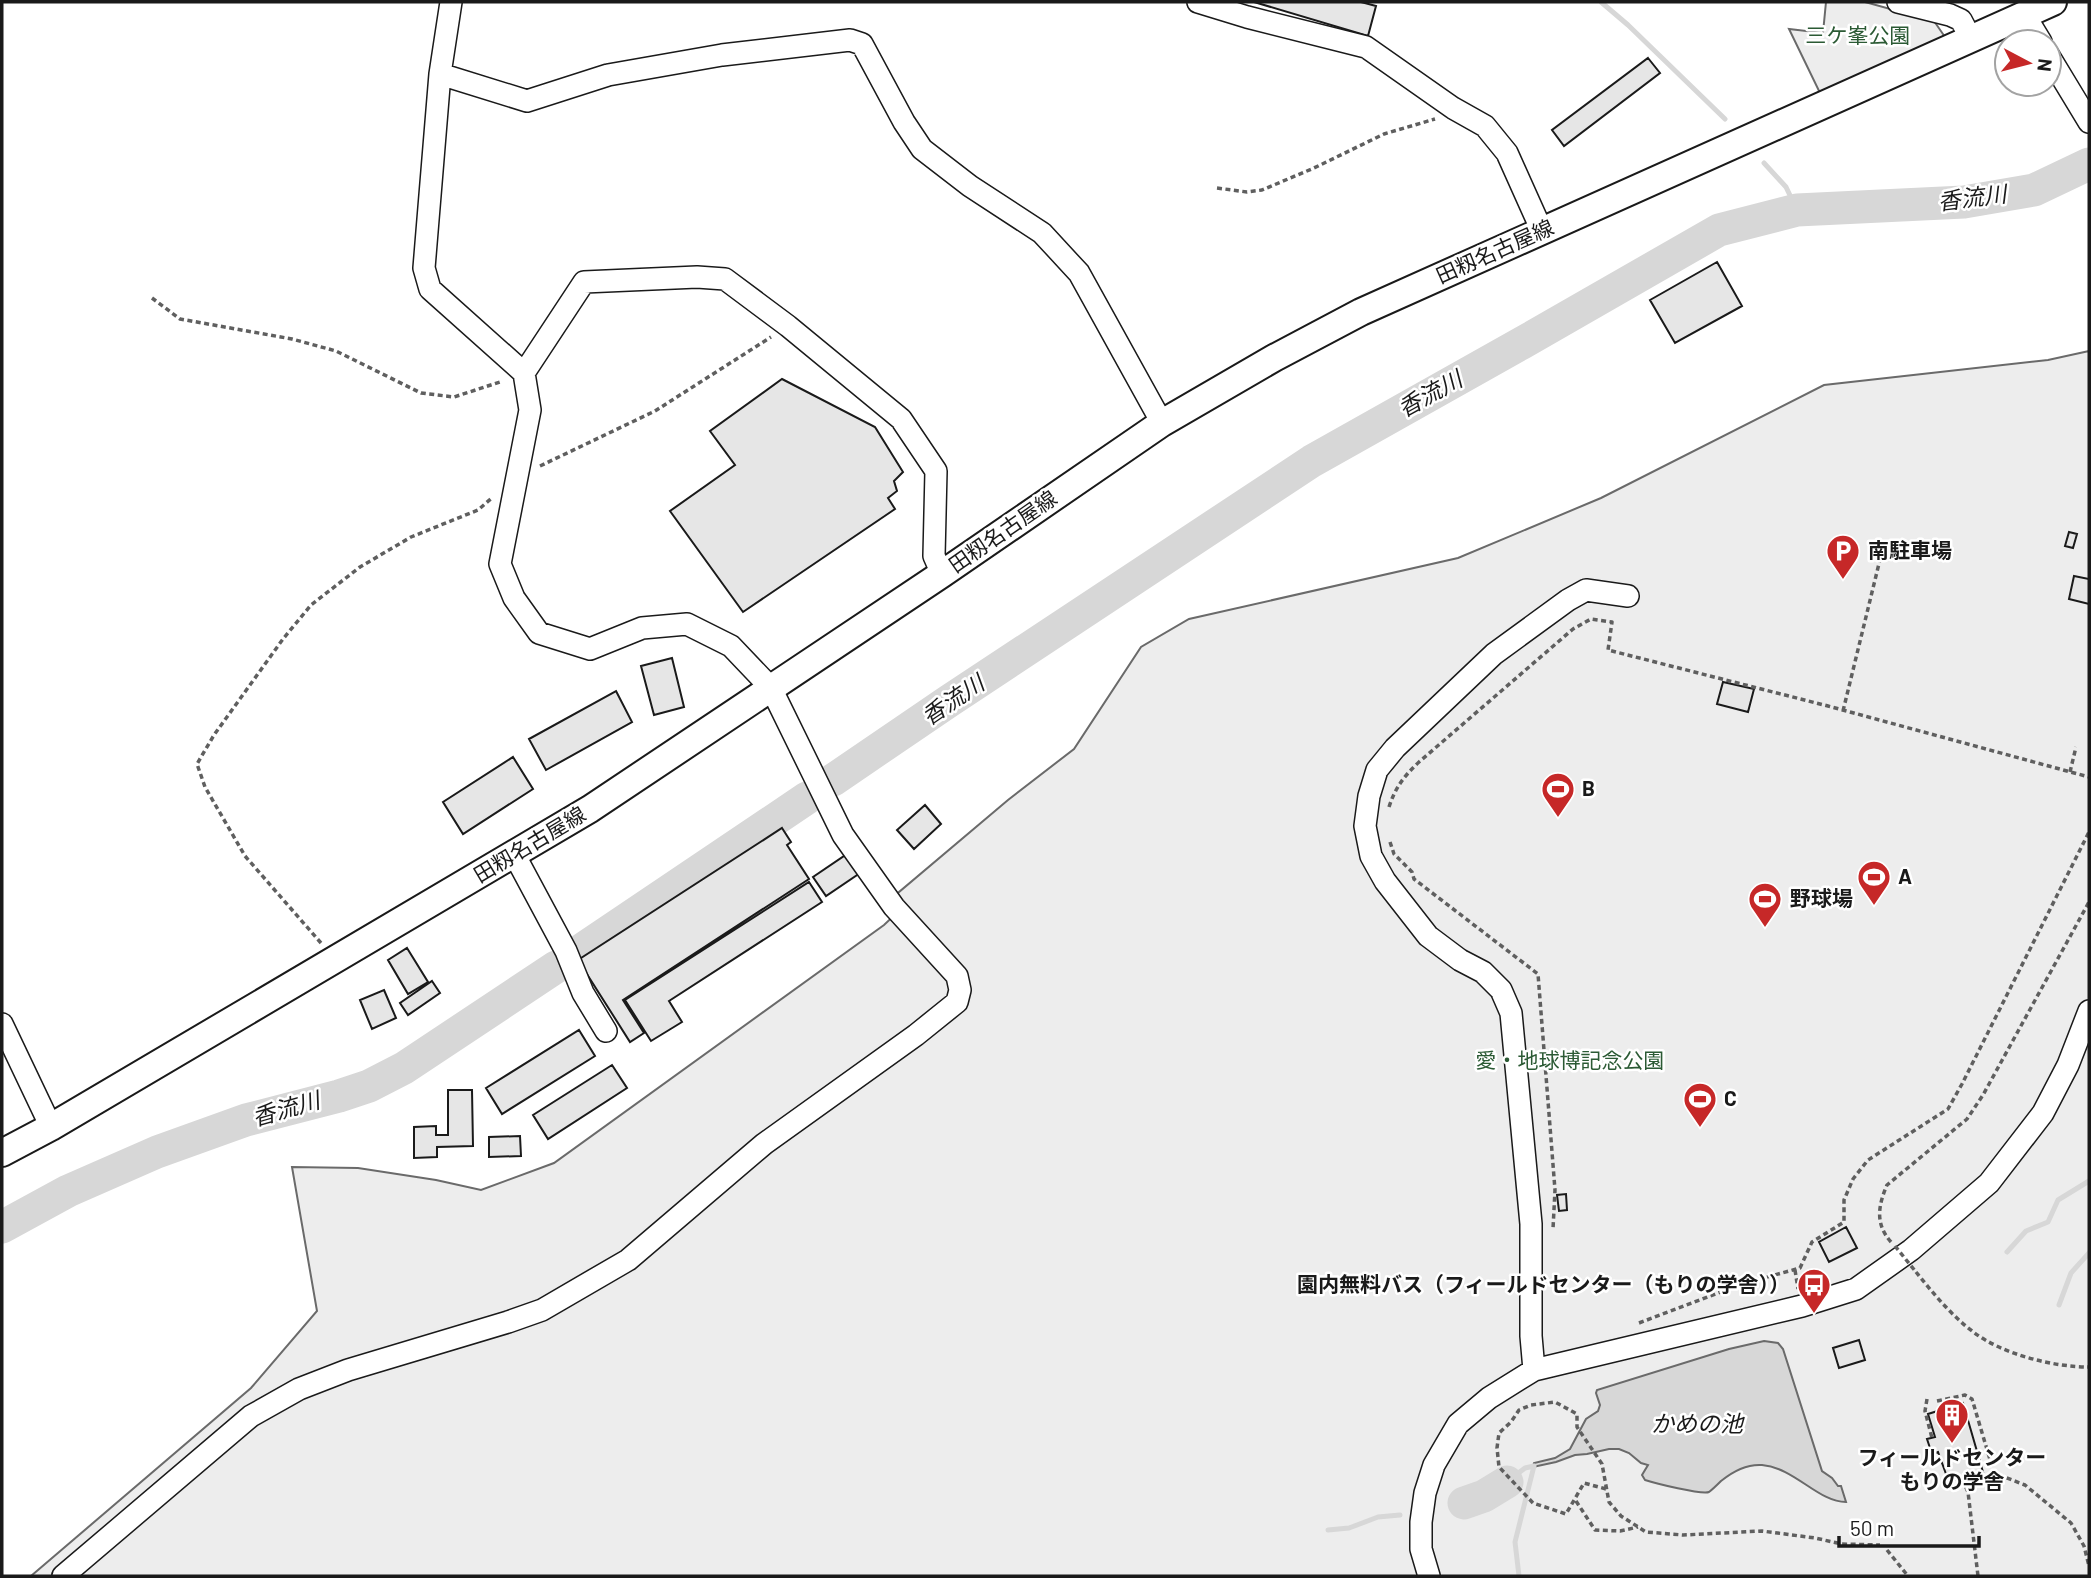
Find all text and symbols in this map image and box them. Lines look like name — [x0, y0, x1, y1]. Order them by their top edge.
park label: 三ケ峯公園 — [1806, 22, 1911, 47]
north arrow — [1993, 28, 2063, 98]
text: N — [2033, 57, 2058, 73]
water label: 香流川 — [1936, 179, 2011, 215]
street label: 田籾名古屋線 — [1432, 214, 1557, 288]
water label: 香流川 — [1393, 363, 1469, 422]
street label: 田籾名古屋線 — [943, 484, 1061, 577]
parking icon: 南駐車場 — [1824, 532, 1862, 581]
place label: 南駐車場 — [1868, 537, 1952, 562]
water label: 香流川 — [916, 667, 991, 730]
sports icon: B — [1539, 770, 1577, 819]
place label: B — [1582, 775, 1595, 800]
street label: 田籾名古屋線 — [469, 801, 590, 887]
sports icon: A — [1855, 858, 1893, 907]
place label: A — [1898, 863, 1912, 888]
sports icon: 野球場 — [1746, 880, 1784, 929]
place label: 野球場 — [1790, 885, 1853, 910]
park label: 愛・地球博記念公園 — [1476, 1047, 1665, 1072]
sports icon: C — [1681, 1080, 1719, 1129]
water label: 香流川 — [249, 1084, 326, 1131]
place label: C — [1724, 1085, 1737, 1110]
bus stop icon: 園内無料バス（フィールドセンター（もりの学舎）） — [1795, 1266, 1833, 1315]
place label: 園内無料バス（フィールドセンター（もりの学舎）） — [1297, 1271, 1790, 1296]
building icon: フィールドセンター もりの学舎 — [1933, 1396, 1971, 1445]
water label: かめの池 — [1651, 1409, 1745, 1437]
place label: フィールドセンター もりの学舎 — [1858, 1444, 2046, 1493]
scale bar — [1839, 1504, 1979, 1548]
text: 50 m — [1850, 1515, 1894, 1540]

